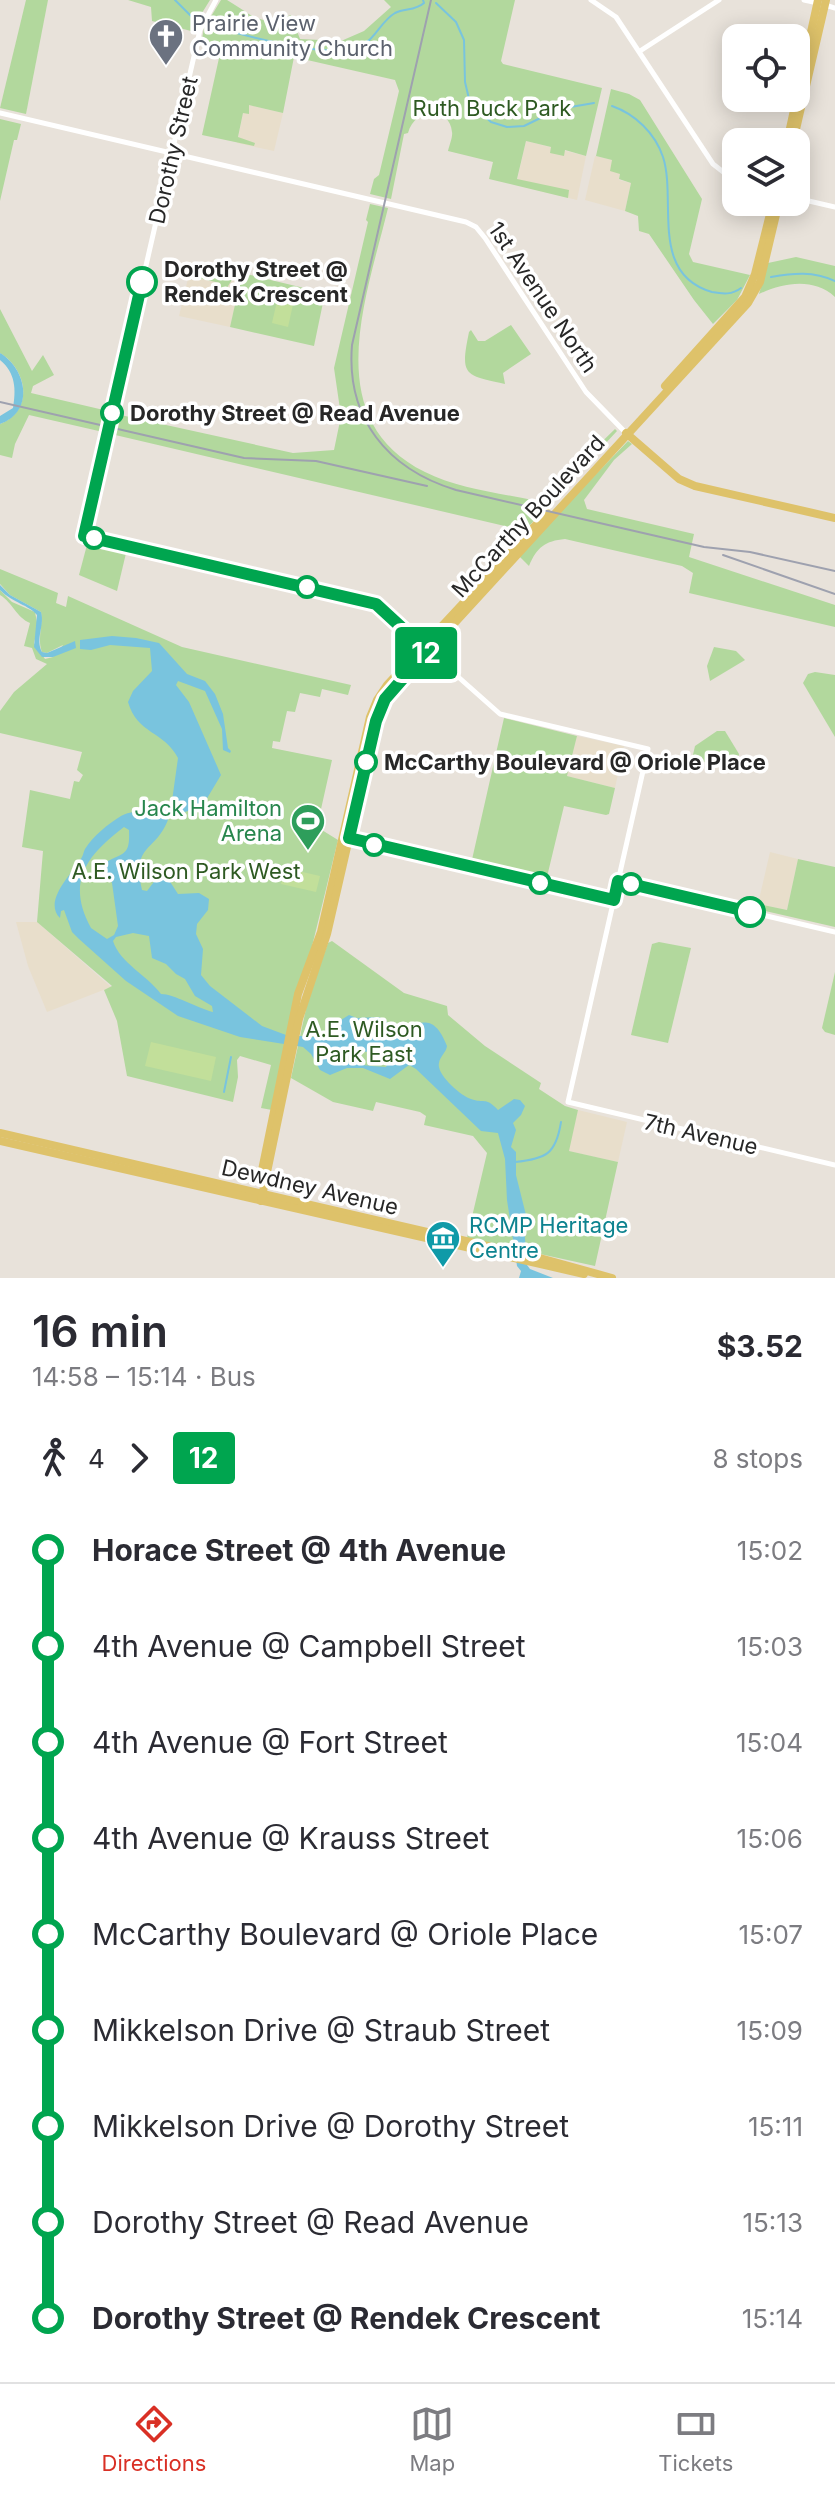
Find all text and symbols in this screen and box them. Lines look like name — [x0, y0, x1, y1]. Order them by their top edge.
place label: Prairie View Community Church — [192, 10, 393, 61]
church icon: Prairie View Community Church — [147, 17, 185, 67]
map controls — [722, 24, 810, 216]
button: locate — [722, 24, 810, 112]
street label: Dorothy Street — [143, 74, 203, 226]
park label: Ruth Buck Park — [413, 95, 571, 121]
button: layers — [722, 128, 810, 216]
street label: 1st Avenue North — [483, 217, 603, 377]
place label: Dorothy Street @ Rendek Crescent — [164, 256, 348, 307]
marker: Dorothy Street @ Rendek Crescent — [127, 267, 157, 297]
place label: Dorothy Street @ Read Avenue — [130, 400, 460, 426]
marker: Dorothy Street @ Read Avenue — [101, 402, 123, 424]
street label: McCarthy Boulevard — [446, 430, 610, 602]
unlabelled marker — [83, 527, 105, 549]
unlabelled marker — [296, 576, 318, 598]
line badge: 12 — [390, 627, 462, 679]
text: 12 — [411, 636, 441, 670]
place label: McCarthy Boulevard @ Oriole Place — [384, 749, 766, 775]
marker: McCarthy Boulevard @ Oriole Place — [355, 751, 377, 773]
place label: Jack Hamilton Arena — [134, 795, 282, 846]
sports icon: Jack Hamilton Arena — [289, 802, 327, 852]
unlabelled marker — [363, 834, 385, 856]
park label: A.E. Wilson Park West — [71, 858, 301, 884]
unlabelled marker — [529, 872, 551, 894]
unlabelled marker — [620, 873, 642, 895]
unlabelled marker — [735, 897, 765, 927]
park label: A.E. Wilson Park East — [305, 1016, 423, 1067]
street label: 7th Avenue — [642, 1108, 760, 1160]
street label: Dewdney Avenue — [219, 1154, 401, 1220]
place label: RCMP Heritage Centre — [469, 1212, 628, 1263]
museum icon: RCMP Heritage Centre — [424, 1219, 462, 1269]
text: 16 min — [32, 1304, 168, 1358]
text: $3.52 — [717, 1328, 803, 1364]
text: 14:58 – 15:14 · Bus — [32, 1361, 256, 1392]
icon: walk — [32, 1436, 76, 1480]
icon: forward — [117, 1436, 161, 1480]
text: 12 — [189, 1441, 219, 1475]
text: 4 — [88, 1443, 105, 1474]
text: 8 stops — [712, 1443, 803, 1474]
text: Horace Street @ 4th Avenue — [92, 1532, 506, 1568]
text: 15:02 — [737, 1535, 803, 1566]
text: 4th Avenue @ Campbell Street — [92, 1628, 526, 1664]
text: 15:03 — [737, 1631, 803, 1662]
text: 4th Avenue @ Fort Street — [92, 1724, 448, 1760]
text: 15:04 — [736, 1727, 803, 1758]
text: 4th Avenue @ Krauss Street — [92, 1820, 489, 1856]
text: 15:06 — [737, 1823, 803, 1854]
text: McCarthy Boulevard @ Oriole Place — [92, 1916, 598, 1952]
text: 15:07 — [739, 1919, 803, 1950]
text: Mikkelson Drive @ Straub Street — [92, 2012, 550, 2048]
text: 15:09 — [737, 2015, 803, 2046]
text: Mikkelson Drive @ Dorothy Street — [92, 2108, 569, 2144]
text: 15:11 — [748, 2111, 803, 2142]
text: Dorothy Street @ Read Avenue — [92, 2204, 529, 2240]
text: 15:13 — [742, 2207, 803, 2238]
text: Dorothy Street @ Rendek Crescent — [92, 2300, 601, 2336]
text: 15:14 — [742, 2303, 803, 2334]
tab: Directions — [102, 2402, 206, 2476]
tab: Map — [410, 2402, 455, 2476]
tab: Tickets — [658, 2402, 733, 2476]

